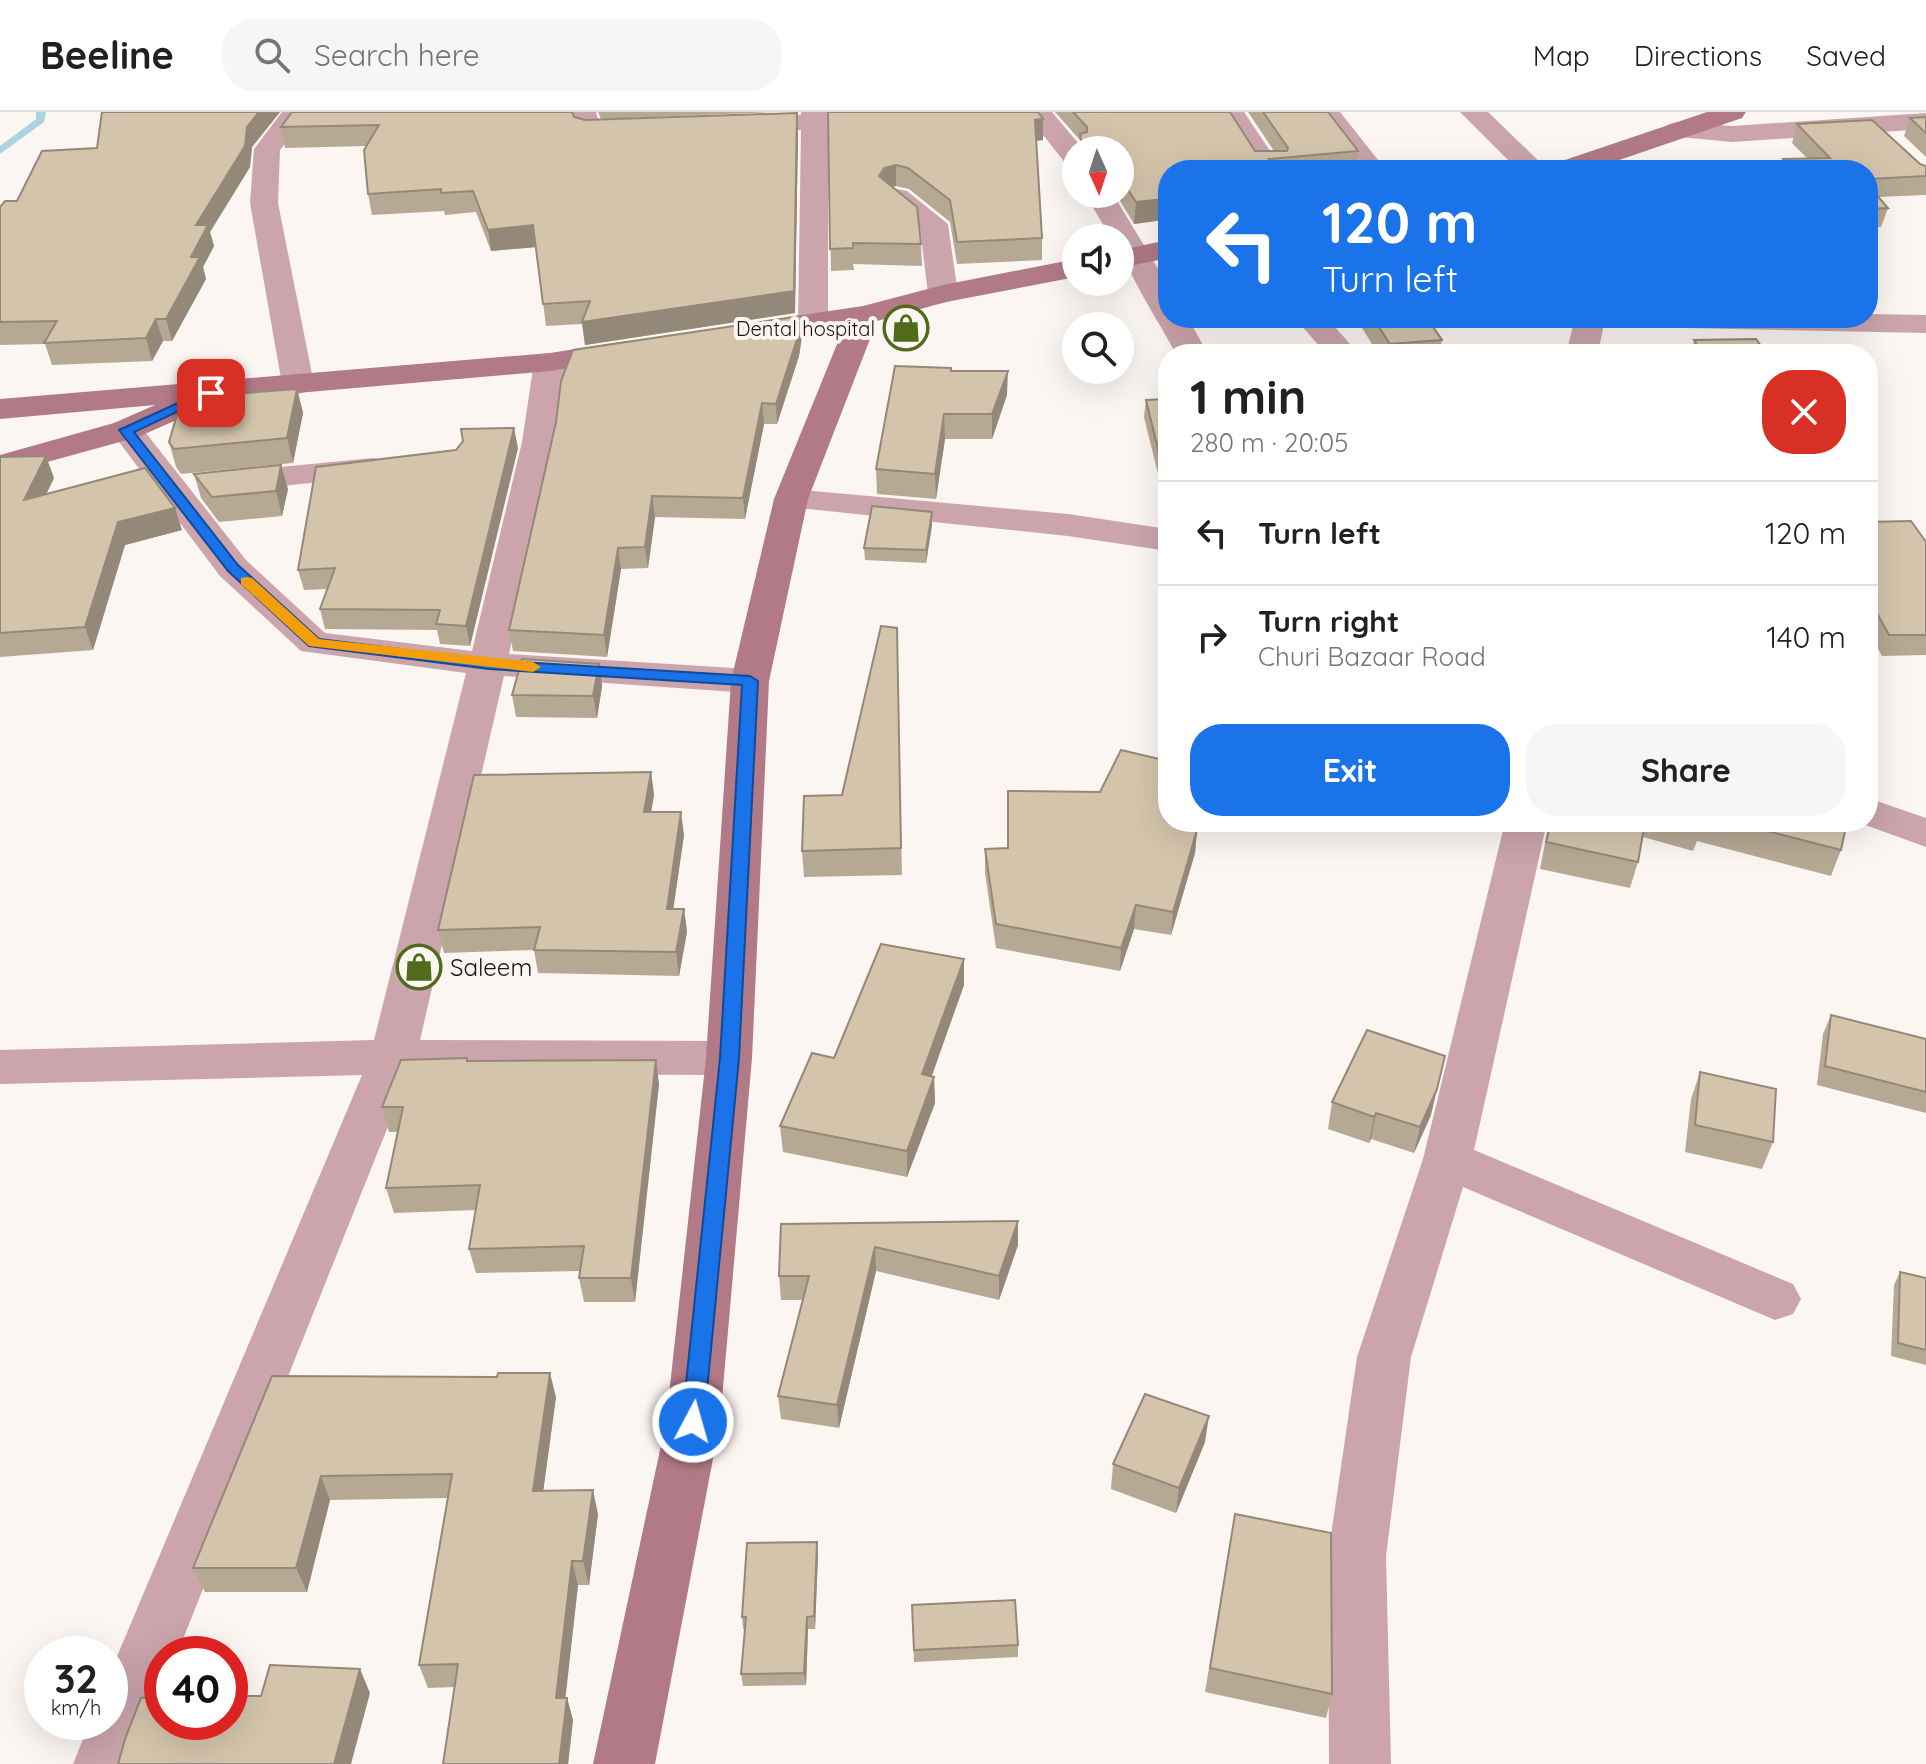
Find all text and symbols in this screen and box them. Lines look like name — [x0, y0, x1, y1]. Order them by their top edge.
search box — [222, 19, 782, 91]
text: Beeline — [40, 31, 174, 79]
icon: search — [250, 33, 294, 77]
text: Search here — [314, 36, 480, 74]
text: Map — [1533, 38, 1590, 73]
text: Directions — [1634, 38, 1762, 73]
text: Saved — [1806, 38, 1886, 73]
north arrow — [1062, 136, 1134, 208]
map controls — [1062, 136, 1134, 384]
text: 120 m — [1322, 187, 1477, 257]
icon: left — [1190, 192, 1294, 296]
button: sound — [1062, 224, 1134, 296]
text: Turn left — [1322, 256, 1458, 301]
shop icon: Dental hospital — [882, 304, 930, 352]
button: search — [1062, 312, 1134, 384]
place label: Dental hospital — [736, 316, 875, 341]
pin — [177, 359, 245, 427]
text: 1 min — [1190, 366, 1306, 426]
button: close — [1762, 370, 1846, 454]
icon: arrive — [189, 371, 233, 415]
text: 280 m · 20:05 — [1190, 426, 1348, 459]
icon: left — [1190, 511, 1234, 555]
text: Turn left — [1258, 514, 1381, 552]
text: 120 m — [1765, 514, 1846, 552]
text: Turn right — [1258, 602, 1399, 640]
icon: right — [1190, 615, 1234, 659]
text: 140 m — [1766, 618, 1846, 656]
text: Churi Bazaar Road — [1258, 640, 1486, 673]
button: Exit — [1190, 724, 1510, 816]
button: Share — [1526, 724, 1846, 816]
shop icon: Saleem — [395, 943, 443, 991]
place label: Saleem — [450, 952, 532, 982]
position arrow — [651, 1380, 735, 1464]
speed limit sign: 40 — [144, 1636, 248, 1740]
text: 32 — [54, 1653, 98, 1703]
text: km/h — [51, 1695, 101, 1720]

